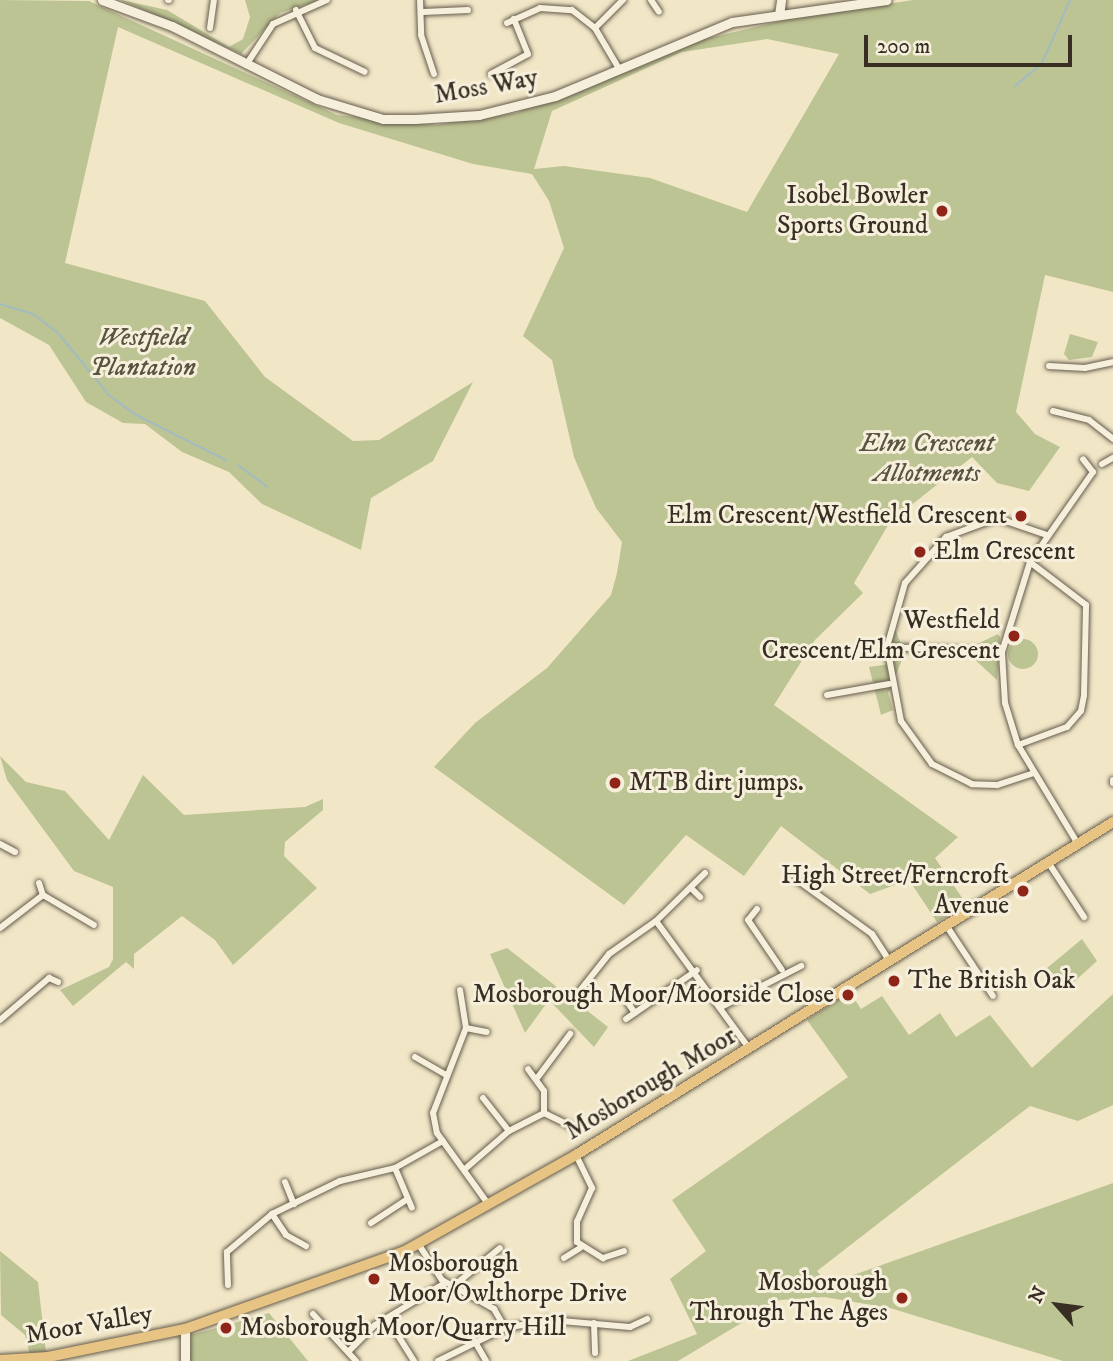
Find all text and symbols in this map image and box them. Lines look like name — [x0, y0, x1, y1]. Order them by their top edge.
scale bar — [868, 21, 1076, 65]
text: 200 m — [877, 34, 930, 60]
street label: Moss Way — [432, 63, 540, 111]
place label: Isobel Bowler Sports Ground — [777, 180, 928, 242]
marker: Isobel Bowler Sports Ground — [934, 203, 950, 219]
park label: Westfield Plantation — [90, 322, 196, 384]
park label: Elm Crescent Allotments — [860, 428, 994, 490]
place label: Elm Crescent/Westfield Crescent — [666, 500, 1007, 532]
marker: Elm Crescent/Westfield Crescent — [1013, 508, 1029, 524]
place label: Elm Crescent — [934, 536, 1075, 568]
marker: Elm Crescent — [912, 544, 928, 560]
place label: Westfield Crescent/Elm Crescent — [762, 605, 1000, 666]
marker: Westfield Crescent/Elm Crescent — [1006, 628, 1022, 644]
place label: MTB dirt jumps. — [629, 767, 804, 799]
marker: MTB dirt jumps. — [607, 775, 623, 791]
place label: High Street/Ferncroft Avenue — [781, 860, 1009, 922]
marker: High Street/Ferncroft Avenue — [1015, 883, 1031, 899]
place label: The British Oak — [908, 965, 1075, 997]
marker: The British Oak — [886, 973, 902, 989]
place label: Mosborough Moor/Moorside Close — [472, 979, 834, 1011]
marker: Mosborough Moor/Moorside Close — [840, 987, 856, 1003]
street label: Mosborough Moor — [560, 1021, 742, 1147]
place label: Mosborough Moor/Owlthorpe Drive — [388, 1248, 627, 1310]
place label: Mosborough Through The Ages — [690, 1267, 888, 1328]
north arrow — [1022, 1270, 1092, 1340]
marker: Mosborough Moor/Owlthorpe Drive — [366, 1271, 382, 1287]
text: N — [1024, 1283, 1052, 1307]
marker: Mosborough Through The Ages — [894, 1290, 910, 1306]
street label: Moor Valley — [23, 1298, 155, 1352]
place label: Mosborough Moor/Quarry Hill — [240, 1312, 566, 1344]
marker: Mosborough Moor/Quarry Hill — [218, 1320, 234, 1336]

